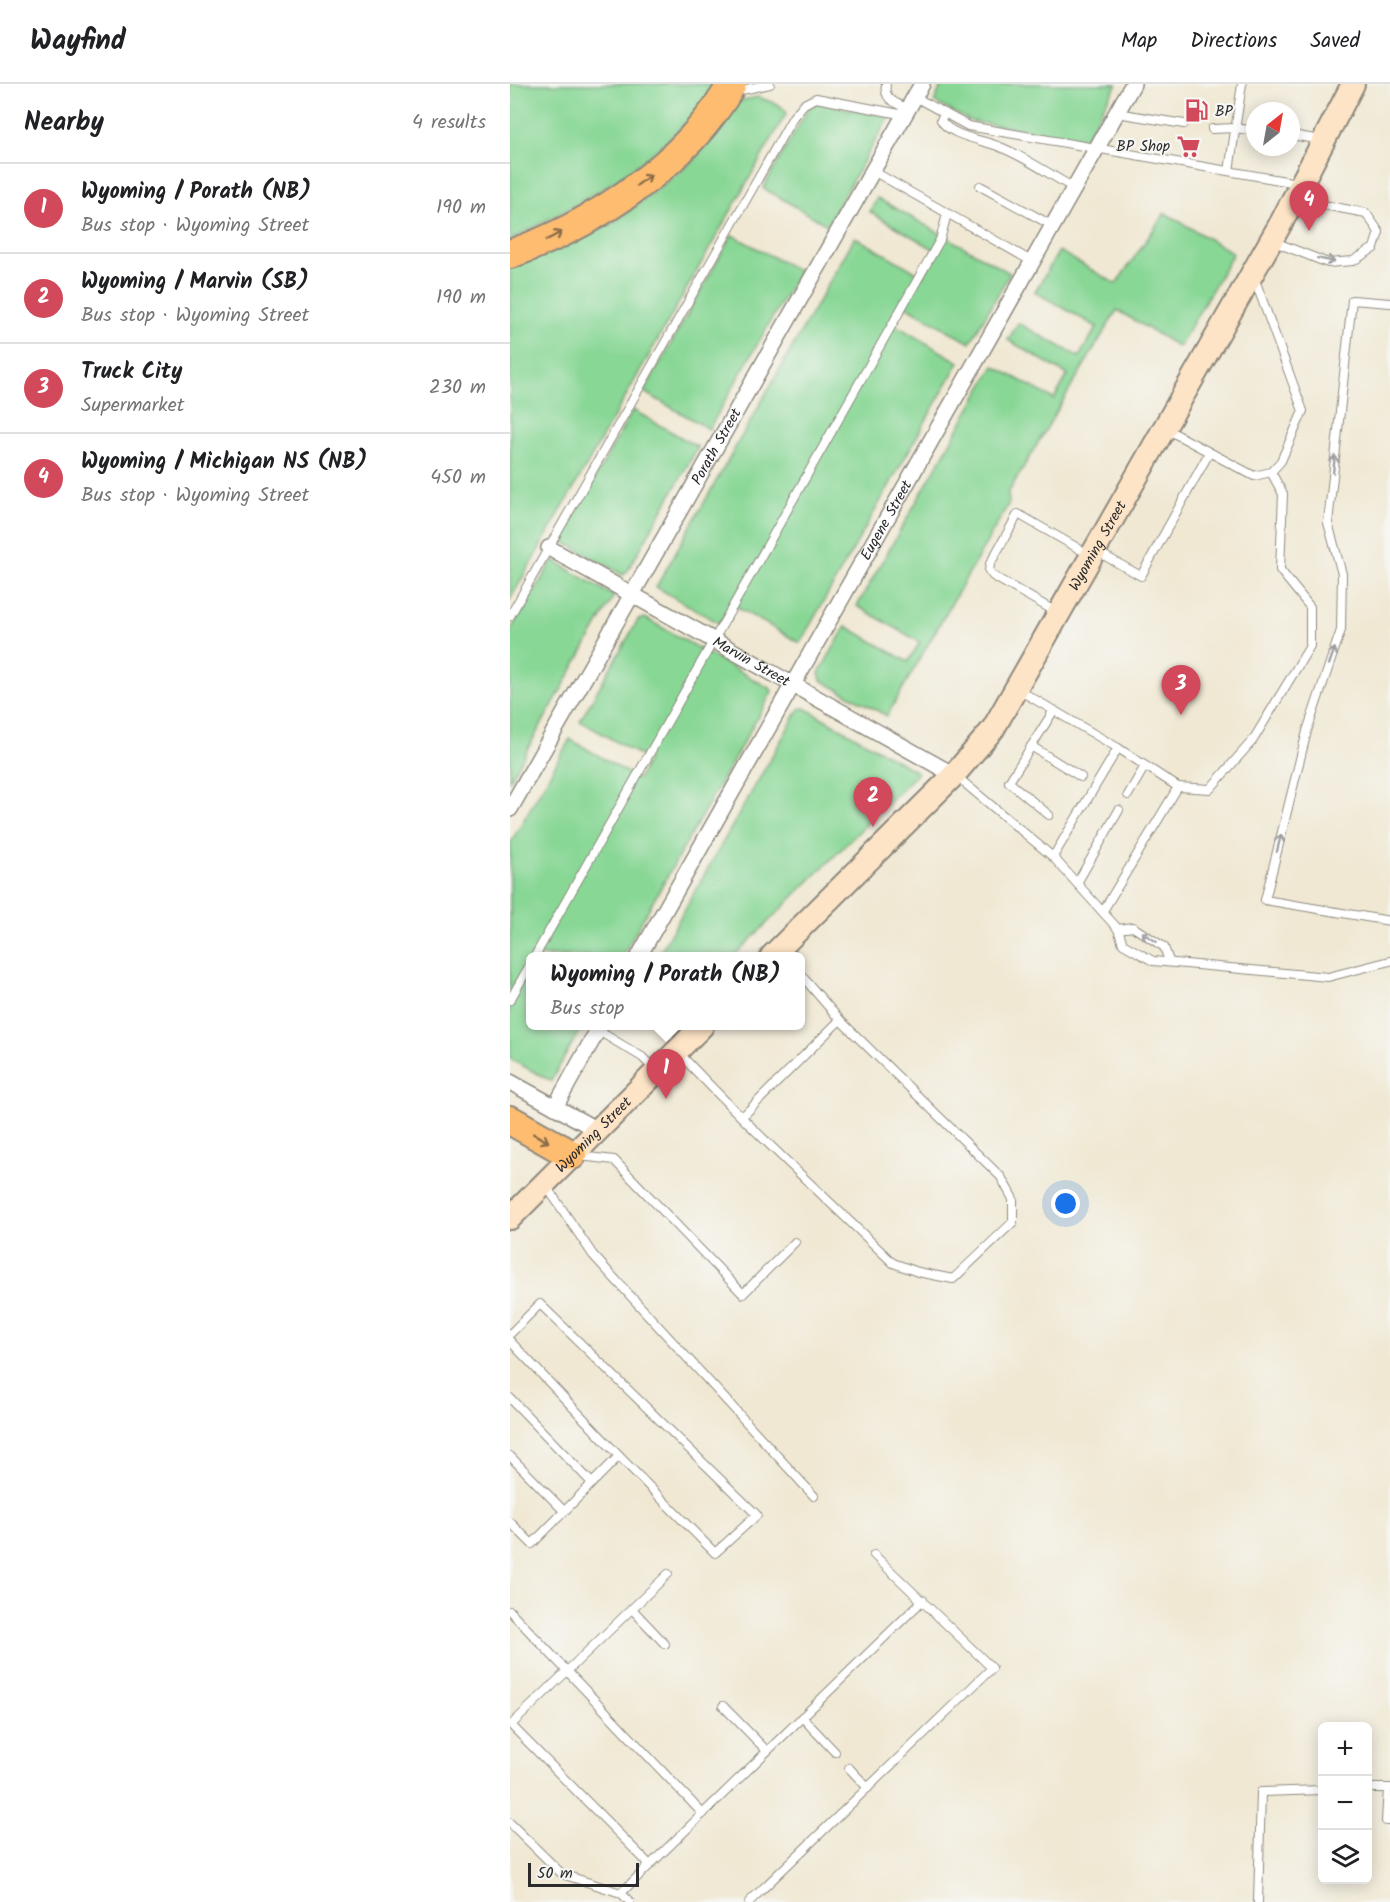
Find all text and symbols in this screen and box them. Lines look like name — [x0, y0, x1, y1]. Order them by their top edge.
text: Wayfind — [30, 19, 126, 64]
text: Map — [1121, 25, 1157, 58]
text: Directions — [1190, 25, 1277, 58]
text: Saved — [1310, 25, 1360, 58]
fuel station icon: BP — [1184, 98, 1210, 124]
place label: BP — [1215, 100, 1234, 124]
text: Nearby — [24, 102, 104, 144]
north arrow — [1246, 102, 1300, 156]
text: 4 results — [412, 107, 486, 139]
supermarket icon: BP Shop — [1175, 133, 1201, 159]
place label: BP Shop — [1116, 135, 1170, 159]
one-way arrow — [636, 173, 652, 186]
text: Wyoming / Porath (NB) — [81, 175, 311, 210]
pin: 4 — [1290, 182, 1328, 231]
text: 1 — [40, 192, 47, 224]
text: 190 m — [436, 192, 486, 224]
text: Bus stop · Wyoming Street — [81, 210, 309, 242]
one-way arrow — [545, 230, 563, 241]
one-way arrow — [1315, 255, 1335, 266]
text: Wyoming / Marvin (SB) — [81, 265, 309, 300]
text: 2 — [38, 282, 49, 314]
text: 190 m — [436, 282, 486, 314]
text: Bus stop · Wyoming Street — [81, 300, 309, 332]
text: Truck City — [81, 355, 182, 390]
text: 3 — [38, 372, 49, 404]
text: 230 m — [429, 372, 486, 404]
text: Supermarket — [81, 390, 184, 422]
street label: Porath Street — [685, 404, 748, 490]
text: Wyoming / Michigan NS (NB) — [81, 445, 367, 480]
one-way arrow — [1329, 455, 1340, 475]
text: 4 — [38, 462, 49, 494]
text: 450 m — [430, 462, 486, 494]
street label: Eugene Street — [854, 476, 919, 565]
text: Bus stop · Wyoming Street — [81, 480, 309, 512]
street label: Wyoming Street — [1063, 496, 1134, 596]
street label: Marvin Street — [708, 631, 794, 694]
one-way arrow — [1328, 647, 1339, 666]
pin: 3 — [1162, 666, 1200, 715]
pin: 2 — [854, 778, 892, 827]
one-way arrow — [1274, 834, 1285, 853]
one-way arrow — [1141, 931, 1158, 943]
popup — [526, 952, 805, 1030]
text: Wyoming / Porath (NB) — [550, 958, 781, 993]
text: Bus stop — [550, 993, 624, 1025]
pin: 1 — [646, 1050, 686, 1099]
street label: Wyoming Street — [550, 1091, 638, 1179]
one-way arrow — [532, 1132, 549, 1144]
your location — [1051, 1189, 1080, 1218]
map controls — [1318, 1722, 1372, 1884]
button: + — [1318, 1722, 1372, 1776]
button: − — [1318, 1776, 1372, 1830]
button: layers — [1318, 1830, 1372, 1884]
scale bar — [528, 1860, 639, 1888]
text: 50 m — [537, 1861, 573, 1886]

